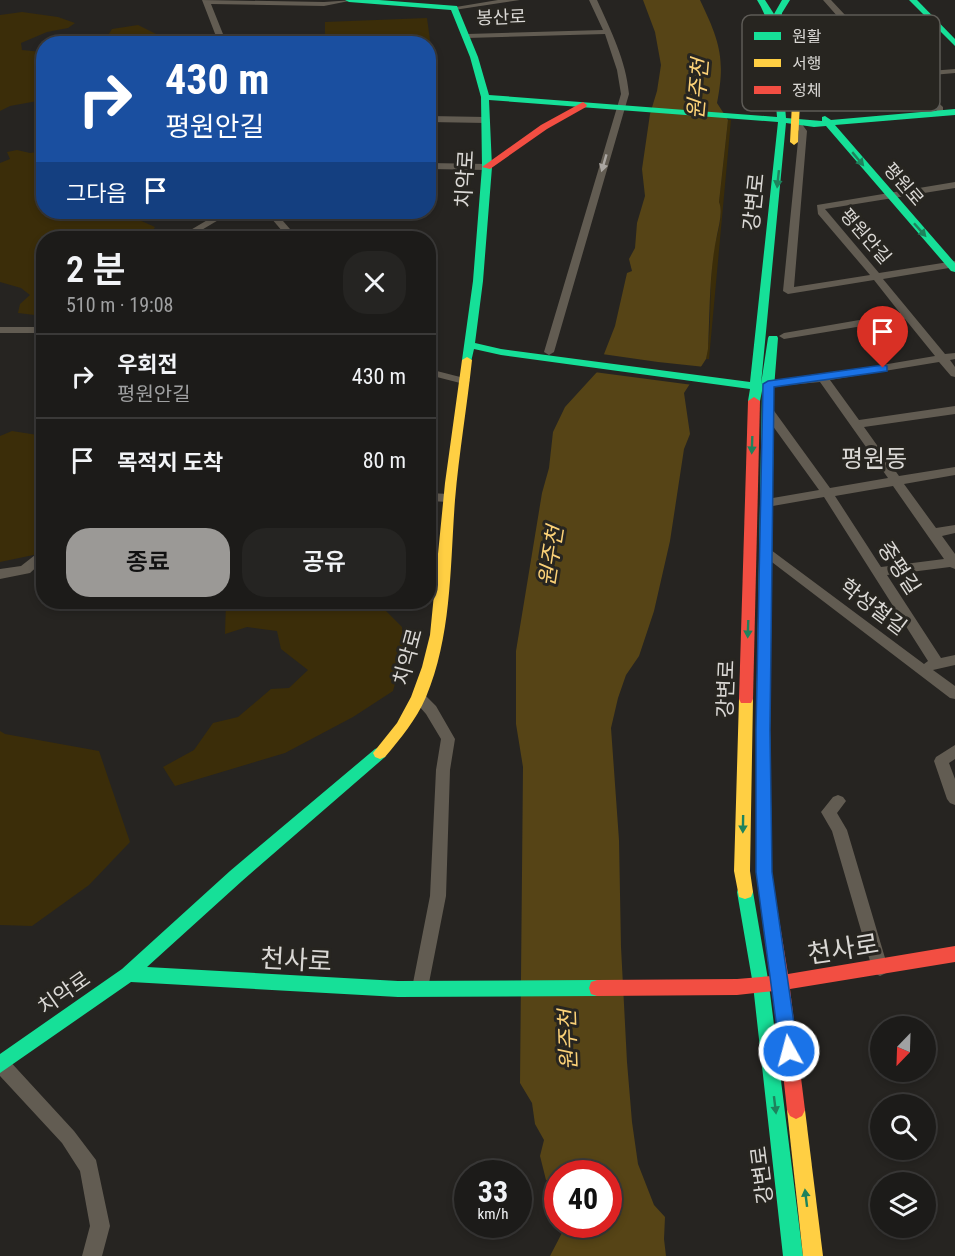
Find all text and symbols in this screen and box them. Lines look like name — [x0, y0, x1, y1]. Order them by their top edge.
street label: 봉산로 — [476, 6, 526, 28]
legend — [742, 15, 940, 111]
text: 원활 — [792, 27, 822, 46]
text: 서행 — [792, 54, 821, 73]
text: 430 m — [165, 55, 270, 104]
water label: 원주천 — [683, 55, 713, 120]
icon: right — [66, 60, 144, 138]
text: 정체 — [792, 81, 821, 100]
text: 평원안길 — [165, 111, 264, 143]
street label: 치악로 — [451, 149, 479, 209]
one-way arrow — [852, 151, 865, 167]
one-way arrow — [599, 155, 608, 173]
street label: 평원로 — [880, 158, 928, 210]
one-way arrow — [773, 169, 783, 188]
street label: 강변로 — [739, 172, 769, 232]
icon: arrive — [139, 174, 172, 207]
text: 그다음 — [66, 181, 127, 206]
street label: 평원안길 — [836, 204, 896, 268]
one-way arrow — [913, 222, 926, 237]
text: 2 분 — [66, 249, 126, 291]
button: close — [343, 251, 406, 314]
text: 510 m · 19:08 — [66, 293, 173, 317]
pin — [857, 306, 908, 368]
icon: arrive — [866, 315, 899, 348]
text: 우회전 — [117, 352, 178, 377]
icon: right — [66, 360, 99, 393]
text: 430 m — [352, 364, 406, 389]
text: 평원안길 — [117, 382, 191, 406]
one-way arrow — [748, 436, 757, 455]
icon: arrive — [66, 444, 99, 477]
district label: 평원동 — [841, 445, 907, 473]
text: 80 m — [363, 448, 406, 473]
text: 목적지 도착 — [117, 450, 223, 475]
water label: 원주천 — [534, 521, 569, 588]
button: 종료 — [66, 528, 230, 597]
button: 공유 — [242, 528, 406, 597]
street label: 중평길 — [873, 537, 925, 599]
street label: 학성철길 — [835, 574, 911, 640]
one-way arrow — [744, 620, 753, 639]
street label: 치악로 — [389, 626, 427, 688]
street label: 강변로 — [713, 660, 739, 718]
one-way arrow — [739, 815, 748, 834]
street label: 천사로 — [805, 929, 881, 969]
street label: 천사로 — [259, 943, 333, 977]
street label: 치악로 — [33, 967, 95, 1019]
water label: 원주천 — [554, 1006, 582, 1071]
north arrow — [870, 1016, 936, 1082]
map controls — [870, 1016, 936, 1238]
position arrow — [757, 1019, 821, 1083]
button: search — [870, 1094, 936, 1160]
one-way arrow — [771, 1096, 780, 1115]
street label: 강변로 — [747, 1145, 777, 1205]
speed limit sign: 40 — [544, 1160, 622, 1238]
button: layers — [870, 1172, 936, 1238]
text: 33 — [478, 1174, 508, 1209]
one-way arrow — [801, 1188, 811, 1207]
text: km/h — [478, 1205, 508, 1223]

